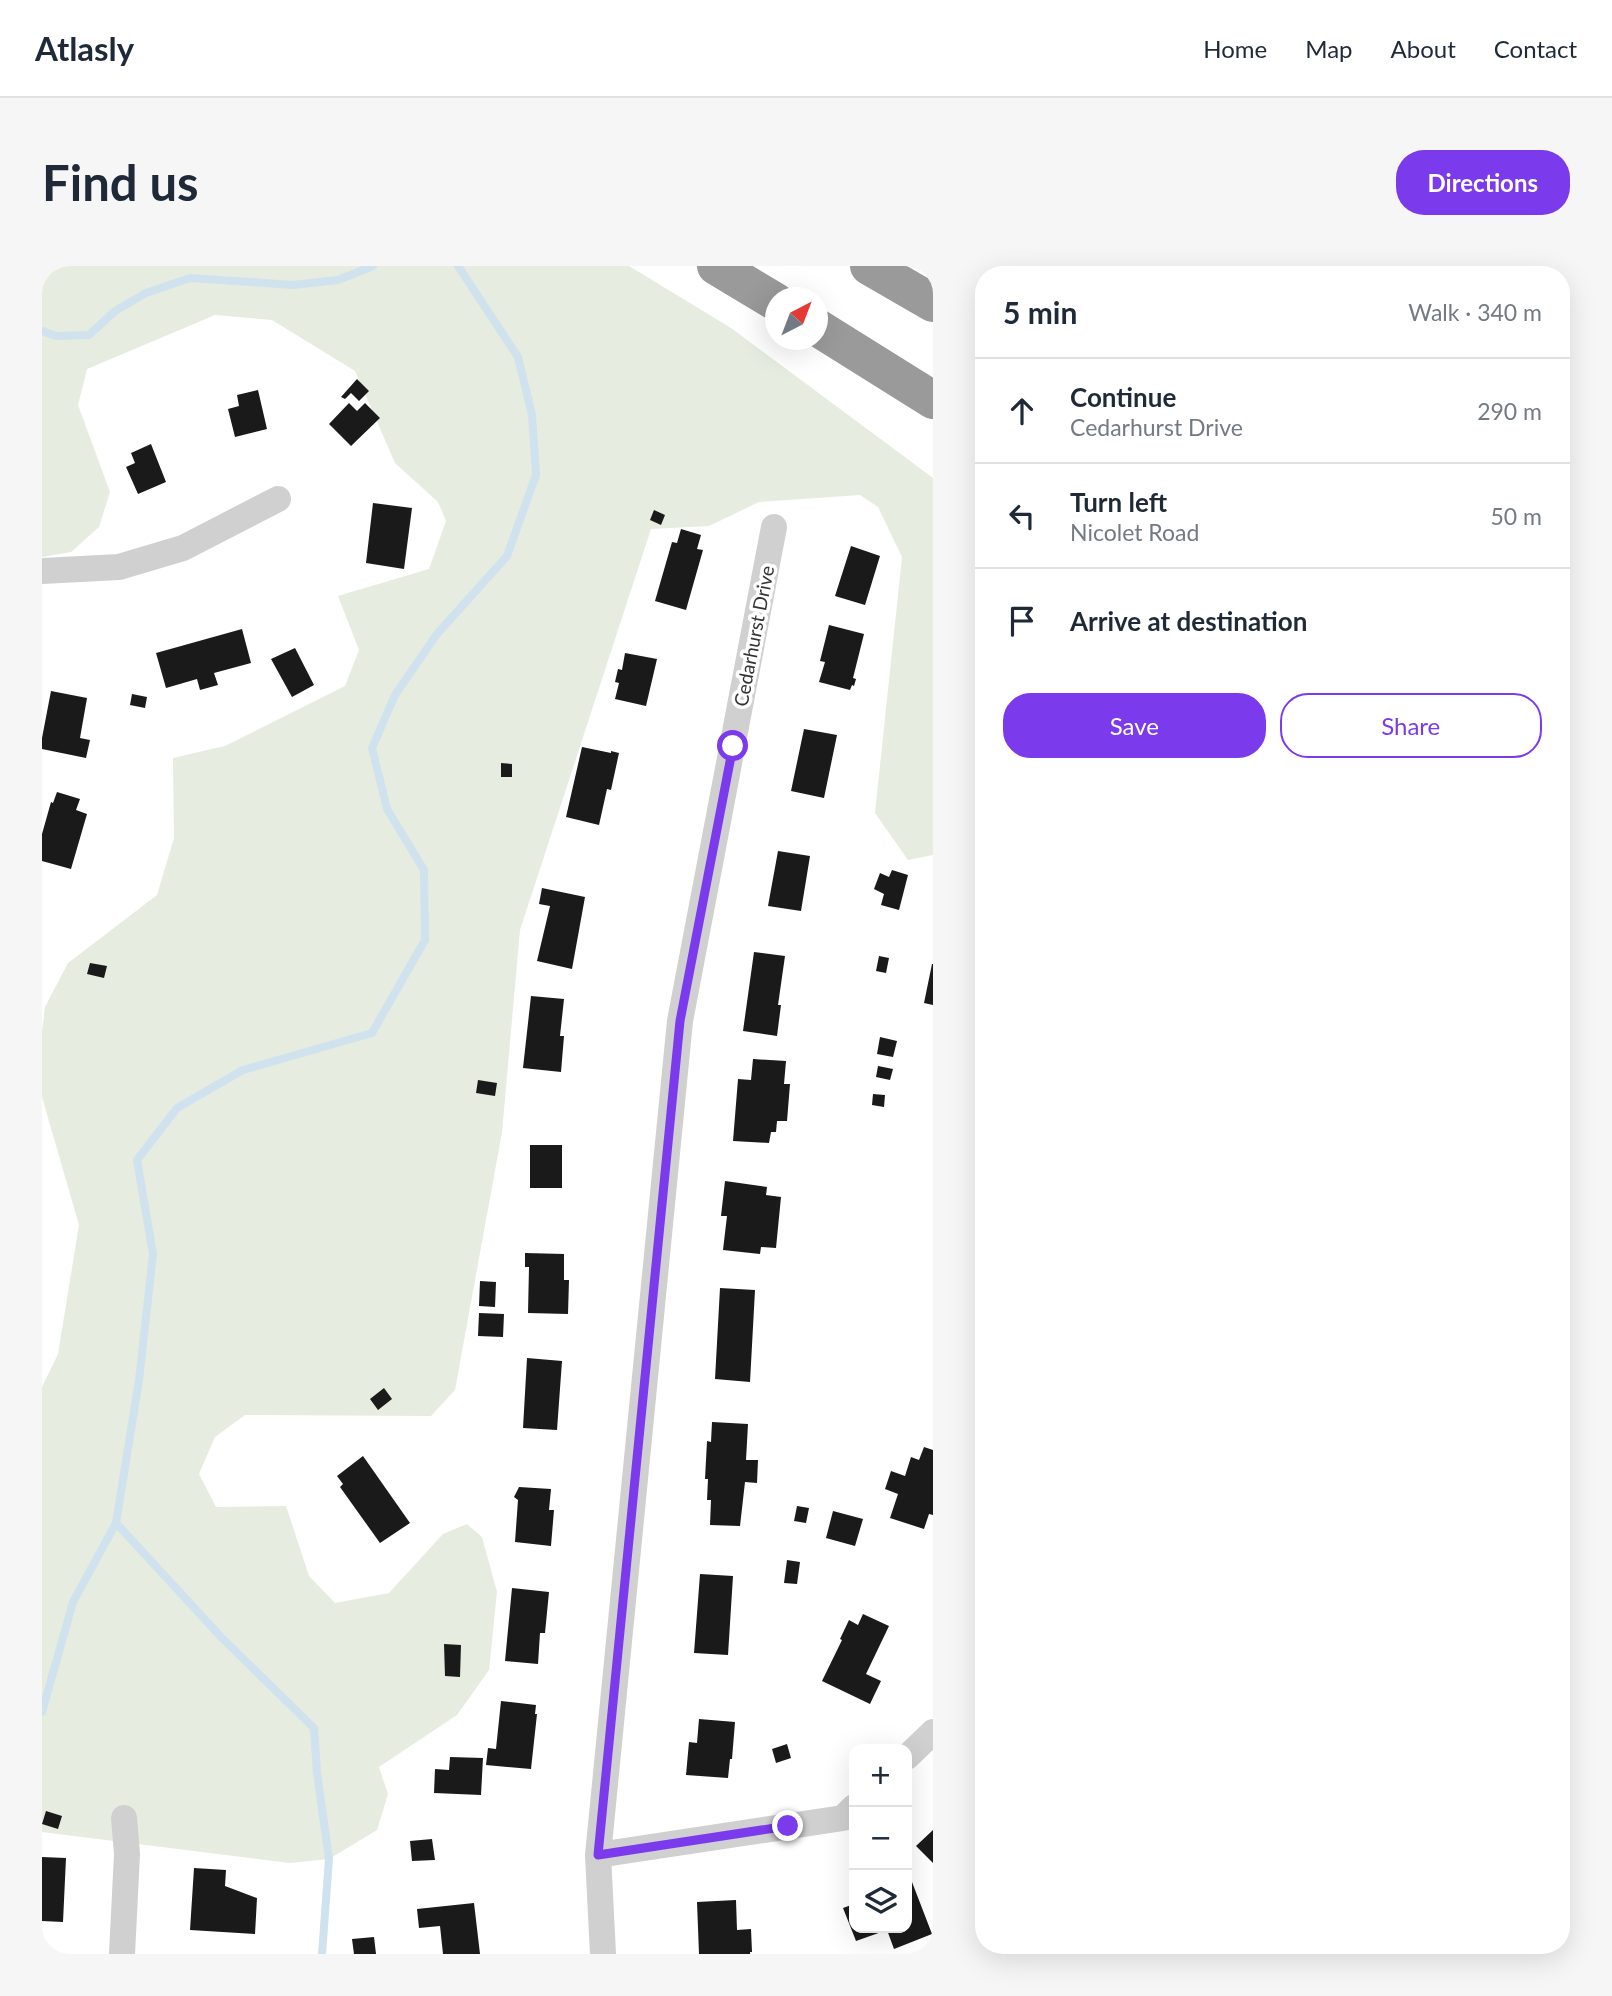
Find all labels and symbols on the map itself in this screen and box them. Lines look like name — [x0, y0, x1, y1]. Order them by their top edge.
north arrow — [765, 287, 828, 350]
street label: Cedarhurst Drive — [729, 564, 778, 708]
route start — [717, 730, 748, 761]
route end — [772, 1810, 803, 1841]

